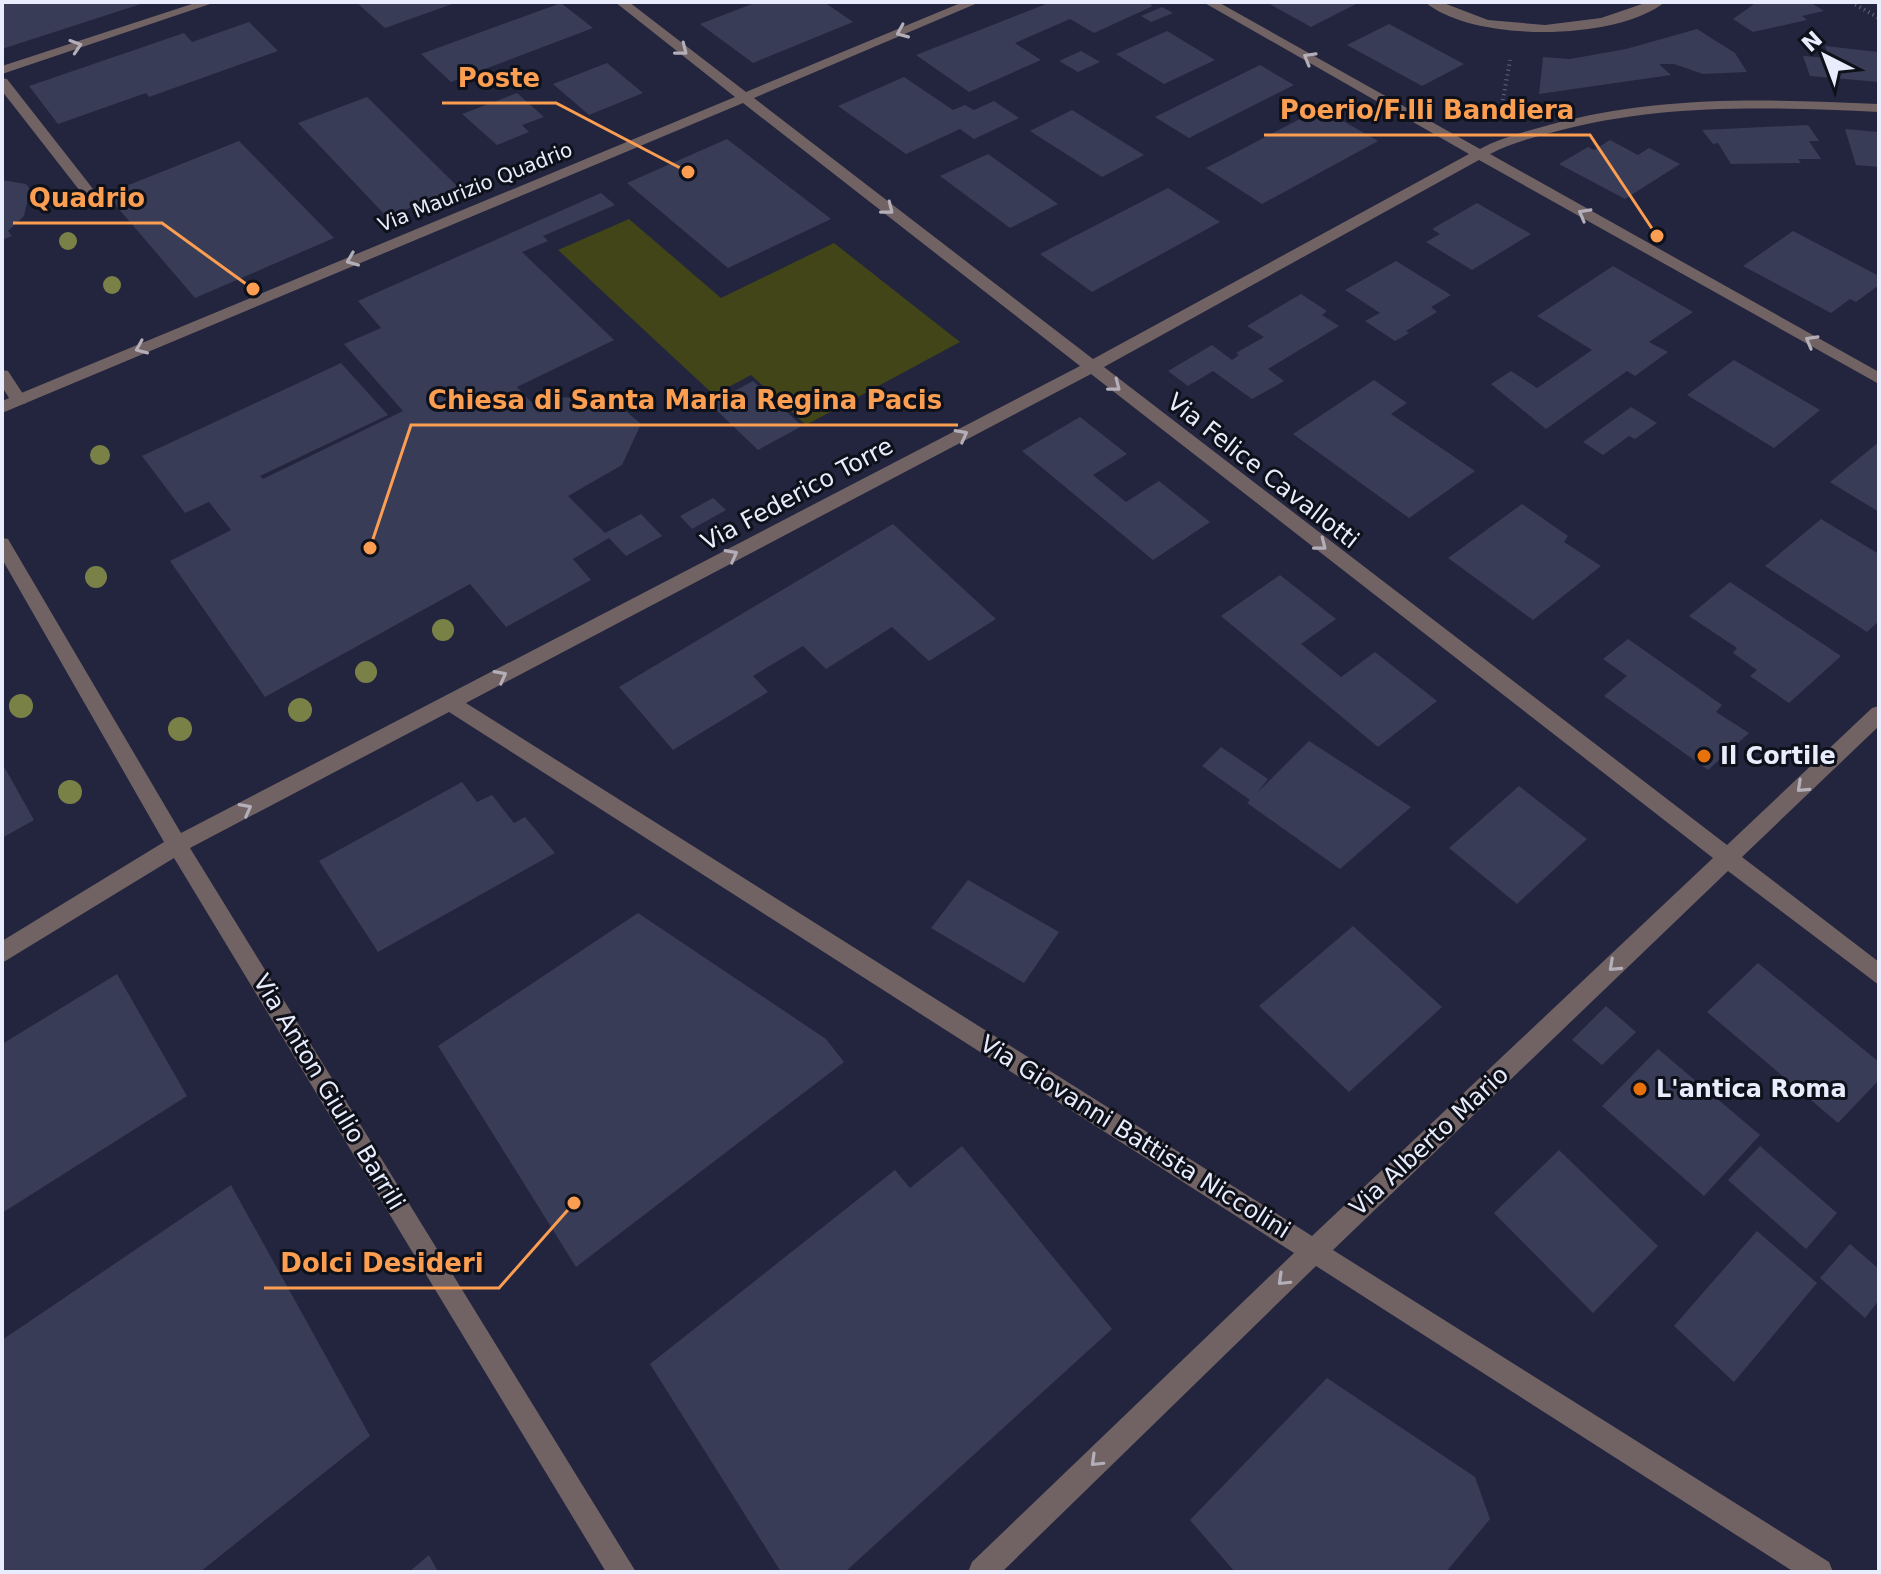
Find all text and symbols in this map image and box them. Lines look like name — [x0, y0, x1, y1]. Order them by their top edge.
north arrow — [1785, 16, 1865, 96]
one-way arrow — [896, 22, 910, 39]
text: N — [1797, 26, 1827, 57]
one-way arrow — [69, 39, 82, 55]
one-way arrow — [674, 40, 688, 54]
callout: Poste — [442, 53, 556, 103]
one-way arrow — [1303, 53, 1317, 68]
text: Poste — [458, 63, 540, 93]
callout: Poerio/F.lli Bandiera — [1264, 85, 1590, 135]
text: Poerio/F.lli Bandiera — [1280, 95, 1574, 125]
street label: Via Maurizio Quadrio — [374, 137, 576, 237]
callout: Quadrio — [13, 173, 162, 223]
text: Quadrio — [29, 183, 145, 213]
one-way arrow — [879, 199, 893, 214]
one-way arrow — [1578, 208, 1593, 224]
one-way arrow — [345, 250, 359, 267]
one-way arrow — [1805, 335, 1820, 351]
one-way arrow — [135, 338, 149, 354]
callout: Chiesa di Santa Maria Regina Pacis — [411, 375, 958, 425]
one-way arrow — [1106, 377, 1121, 391]
text: Chiesa di Santa Maria Regina Pacis — [428, 385, 942, 415]
street label: Via Felice Cavallotti — [1162, 388, 1364, 554]
one-way arrow — [954, 429, 969, 444]
street label: Via Federico Torre — [696, 432, 898, 556]
one-way arrow — [1312, 536, 1327, 550]
one-way arrow — [723, 550, 738, 565]
one-way arrow — [493, 670, 508, 685]
place label: Il Cortile — [1720, 742, 1836, 770]
marker: Il Cortile — [1695, 747, 1713, 765]
one-way arrow — [1797, 778, 1811, 792]
one-way arrow — [238, 803, 252, 818]
one-way arrow — [1609, 957, 1623, 972]
street label: Via Anton Giulio Barrili — [247, 969, 411, 1215]
street label: Via Giovanni Battista Niccolini — [975, 1030, 1295, 1244]
street label: Via Alberto Mario — [1344, 1060, 1514, 1222]
place label: L'antica Roma — [1656, 1075, 1847, 1103]
marker: L'antica Roma — [1631, 1080, 1649, 1098]
callout: Dolci Desideri — [264, 1238, 499, 1288]
text: Dolci Desideri — [280, 1248, 484, 1278]
one-way arrow — [1278, 1271, 1292, 1286]
one-way arrow — [1091, 1452, 1105, 1466]

